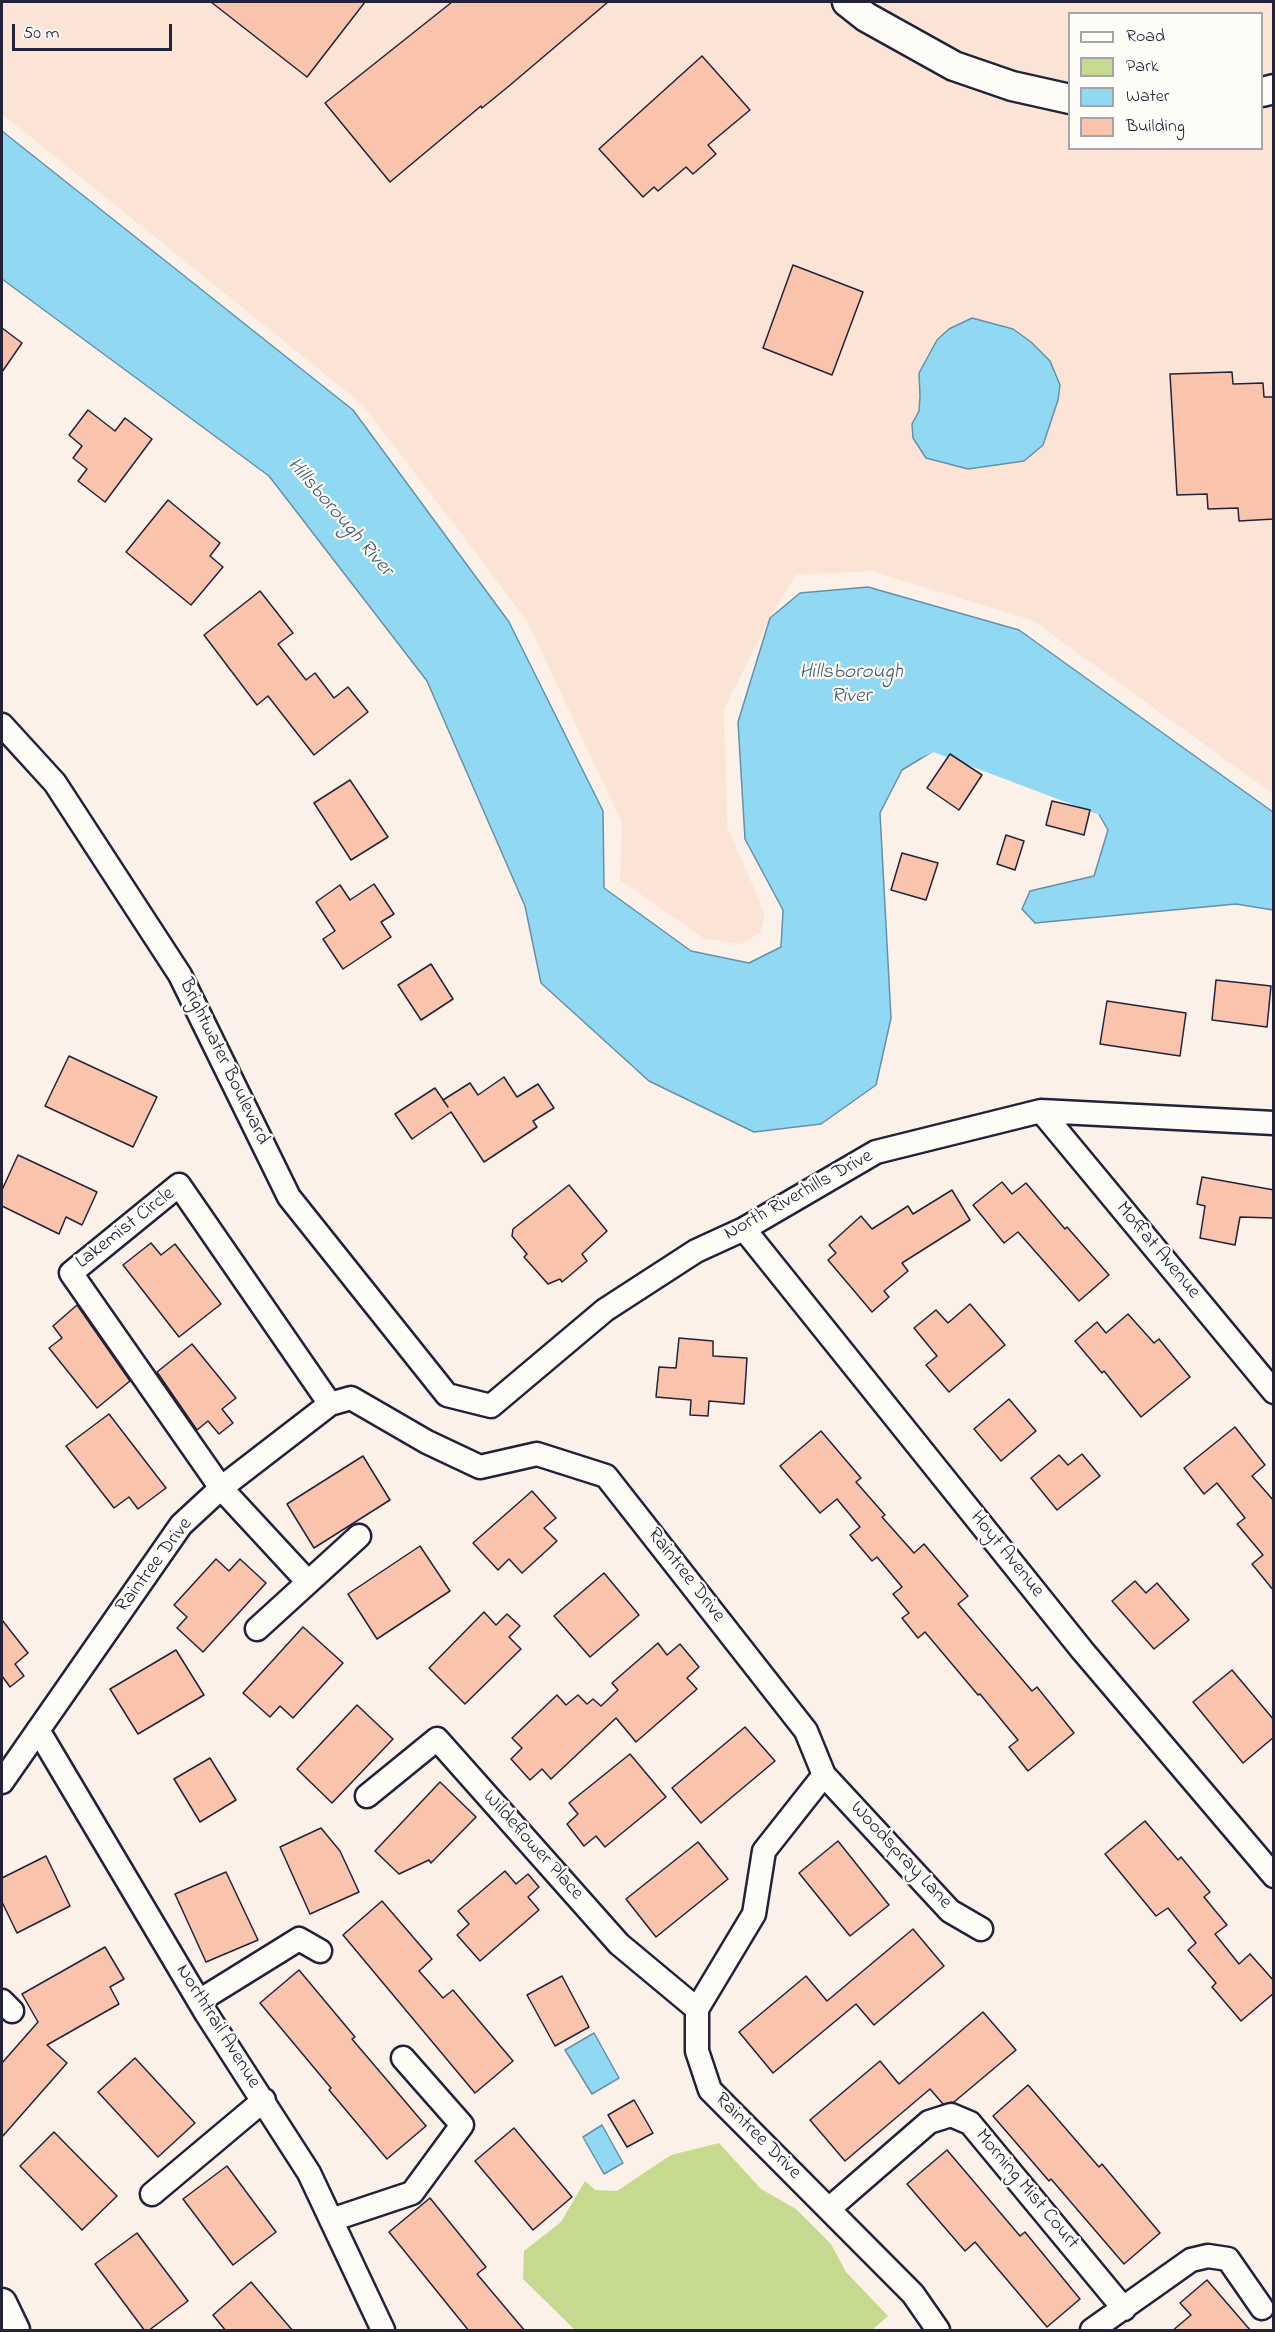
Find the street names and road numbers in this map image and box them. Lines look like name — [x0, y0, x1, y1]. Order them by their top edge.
street label: Brightwater Boulevard — [172, 975, 274, 1149]
street label: North Riverhills Drive — [720, 1145, 878, 1247]
street label: Lakemist Circle — [72, 1183, 180, 1275]
street label: Moffat Avenue — [1109, 1198, 1205, 1304]
street label: Hoyt Avenue — [964, 1507, 1048, 1603]
street label: Raintree Drive — [111, 1514, 199, 1618]
street label: Raintree Drive — [641, 1524, 729, 1628]
street label: Wildeflower Place — [476, 1786, 588, 1906]
street label: Woodspray Lane — [844, 1797, 956, 1915]
street label: Northtrail Avenue — [169, 1961, 265, 2093]
street label: Raintree Drive — [709, 2089, 805, 2185]
street label: Morning Mist Court — [969, 2125, 1083, 2255]

